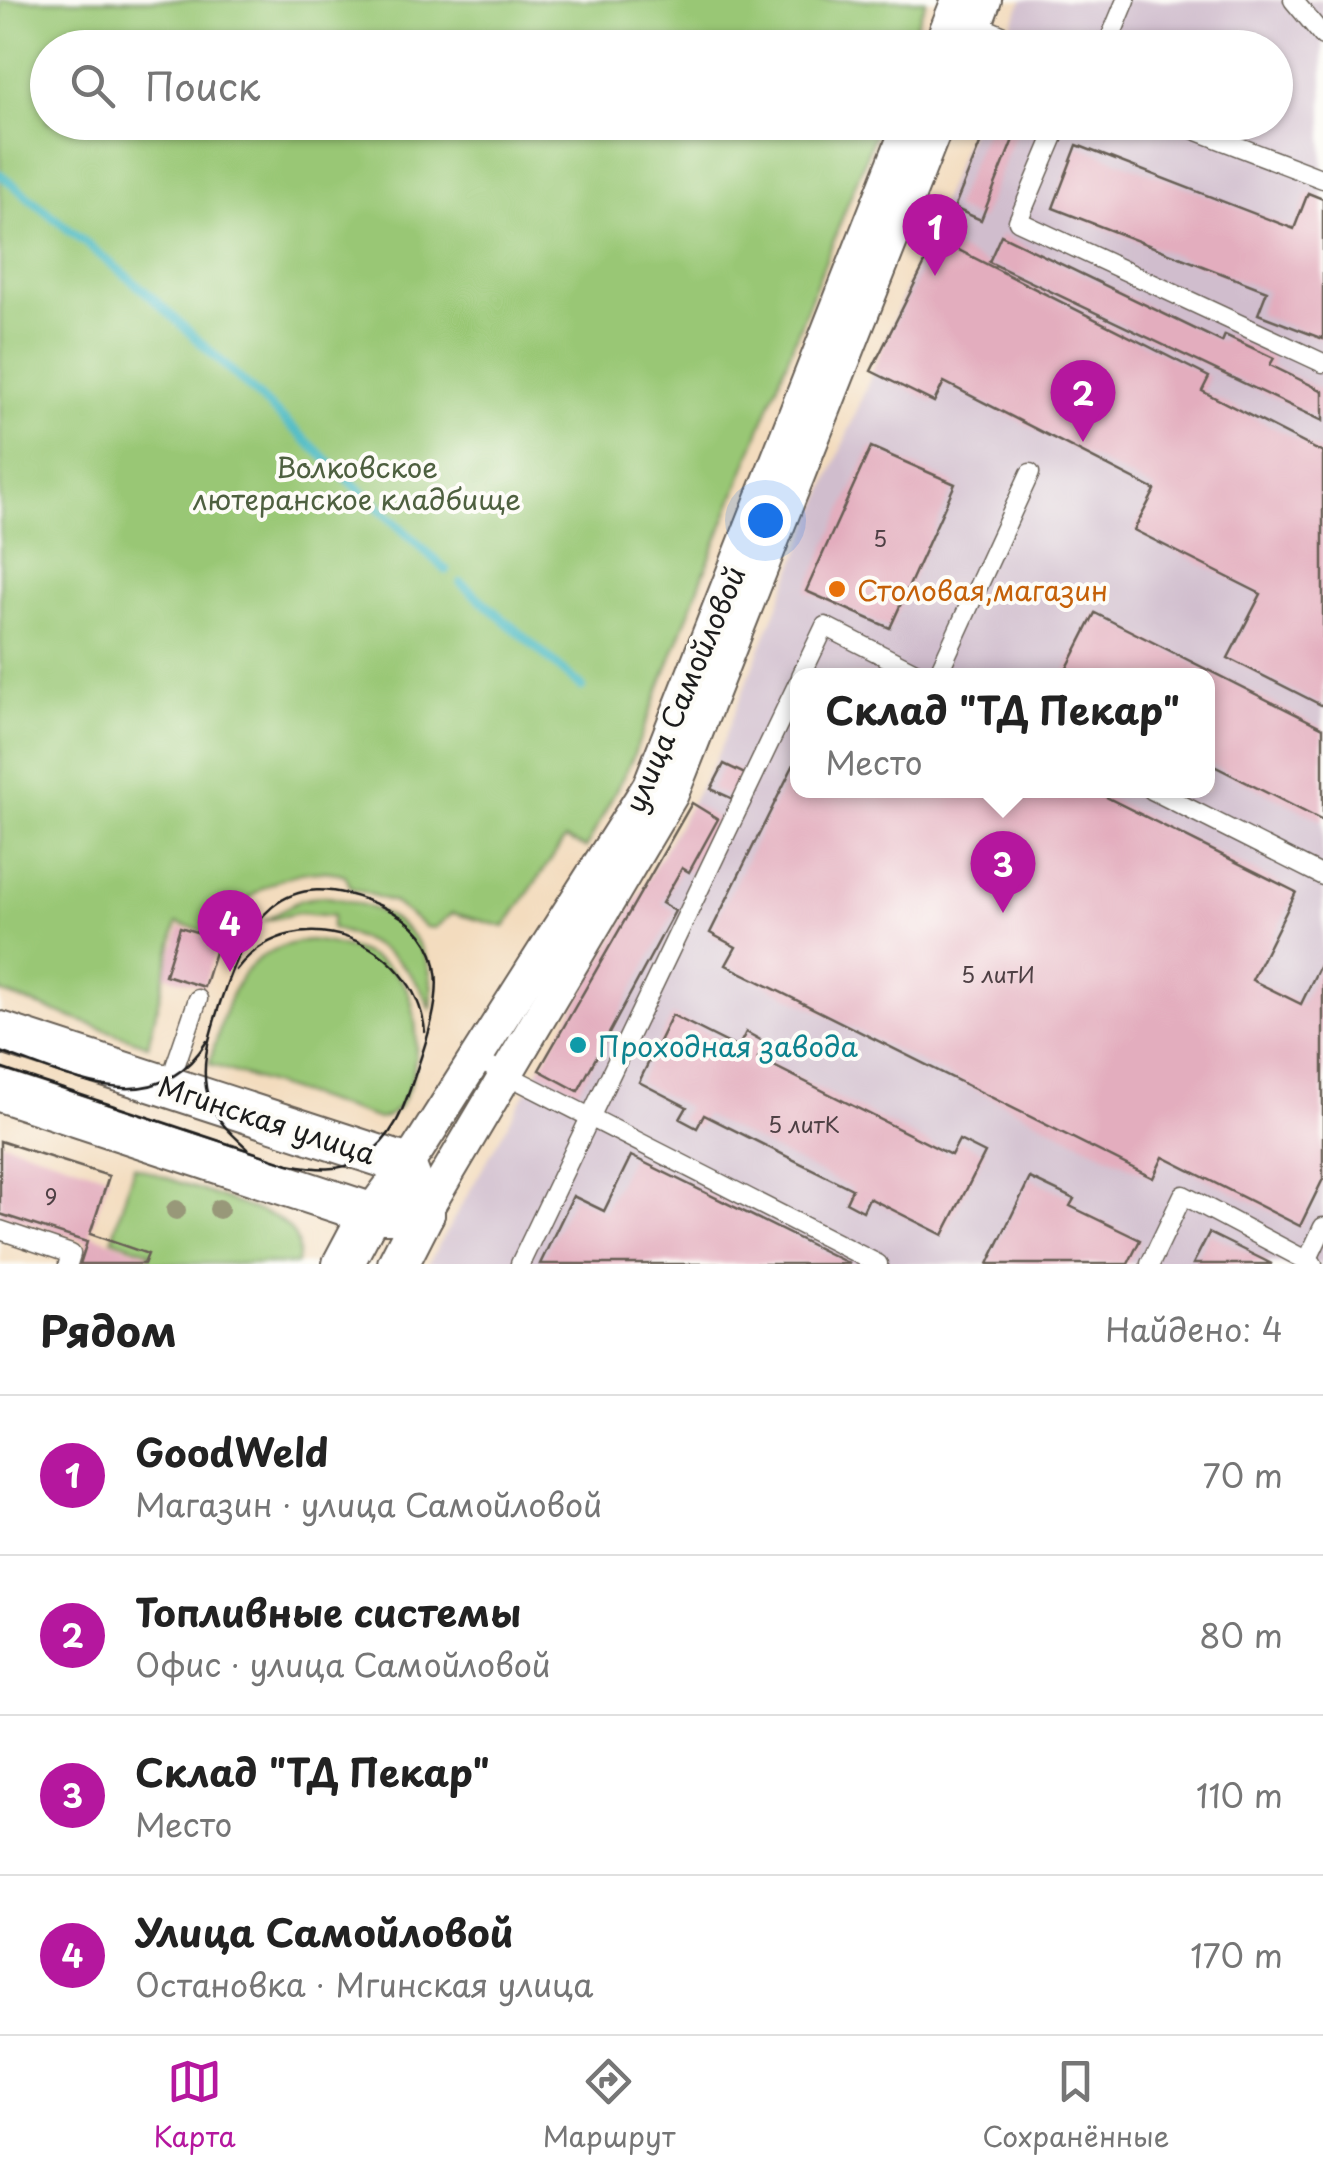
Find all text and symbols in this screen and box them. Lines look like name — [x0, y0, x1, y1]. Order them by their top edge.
search box — [30, 30, 1293, 140]
text: Поиск — [145, 57, 260, 114]
icon: search — [65, 58, 120, 113]
pin: 1 — [902, 194, 968, 276]
pin: 2 — [1050, 360, 1116, 442]
park label: Волковское лютеранское кладбище — [192, 445, 521, 520]
your location — [740, 495, 791, 546]
house number: 5 — [873, 521, 887, 554]
street label: улица Самойловой — [613, 559, 755, 819]
place label: Столовая,магазин — [857, 568, 1108, 611]
marker: Столовая,магазин — [826, 578, 848, 600]
popup — [790, 668, 1215, 798]
text: Склад "ТД Пекар" — [825, 681, 1180, 738]
text: Место — [825, 738, 923, 786]
pin: 3 — [970, 830, 1036, 913]
pin: 4 — [198, 890, 262, 972]
house number: 5 литИ — [961, 957, 1035, 990]
place label: Проходная завода — [598, 1024, 858, 1067]
marker: Проходная завода — [567, 1034, 589, 1056]
street label: Мгинская улица — [153, 1064, 381, 1174]
house number: 5 литК — [768, 1107, 840, 1140]
house number: 9 — [45, 1179, 57, 1212]
text: Рядом — [40, 1298, 177, 1361]
text: Найдено: 4 — [1105, 1305, 1283, 1353]
text: GoodWeld — [135, 1423, 328, 1480]
text: 1 — [65, 1451, 80, 1499]
text: 70 m — [1203, 1451, 1283, 1499]
text: Магазин · улица Самойловой — [135, 1480, 602, 1528]
text: Топливные системы — [135, 1583, 521, 1640]
text: 2 — [61, 1611, 84, 1659]
text: 80 m — [1199, 1611, 1283, 1659]
text: Офис · улица Самойловой — [135, 1640, 551, 1688]
text: Склад "ТД Пекар" — [135, 1743, 490, 1800]
text: 3 — [62, 1771, 83, 1819]
text: 110 m — [1196, 1771, 1283, 1819]
text: Место — [135, 1800, 232, 1848]
text: Улица Самойловой — [135, 1903, 514, 1960]
text: 4 — [62, 1931, 83, 1979]
text: 170 m — [1190, 1931, 1283, 1979]
text: Остановка · Мгинская улица — [135, 1960, 593, 2008]
tab: Карта — [154, 2054, 236, 2157]
tab: Маршрут — [543, 2054, 675, 2157]
tab: Сохранённые — [982, 2054, 1169, 2157]

